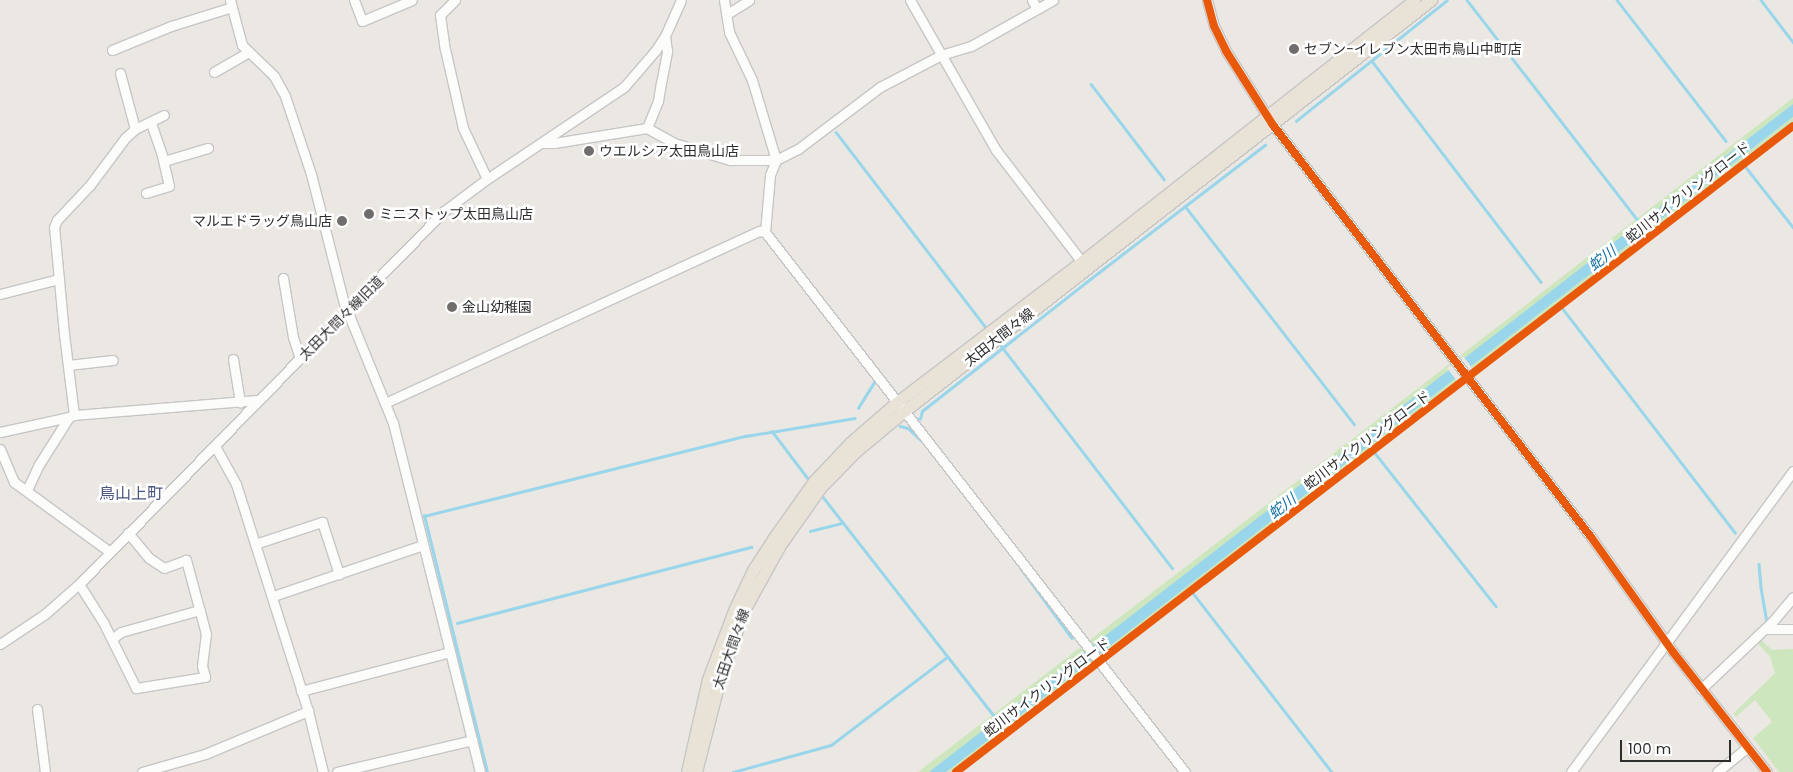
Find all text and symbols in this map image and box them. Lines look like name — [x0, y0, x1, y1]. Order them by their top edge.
place label: セブン−イレブン太田市鳥山中町店 — [1304, 41, 1522, 57]
marker: セブン−イレブン太田市鳥山中町店 — [1288, 43, 1300, 55]
street label: 蛇川サイクリングロード — [1622, 138, 1754, 246]
place label: ウエルシア太田鳥山店 — [599, 143, 739, 159]
marker: ウエルシア太田鳥山店 — [583, 145, 595, 157]
place label: ミニストップ太田鳥山店 — [379, 206, 533, 222]
marker: ミニストップ太田鳥山店 — [363, 208, 375, 220]
place label: マルエドラッグ鳥山店 — [192, 213, 332, 229]
marker: マルエドラッグ鳥山店 — [336, 215, 348, 227]
water label: 蛇川 — [1585, 242, 1619, 274]
street label: 太田大間々線旧道 — [295, 272, 387, 364]
place label: 金山幼稚園 — [462, 299, 532, 315]
marker: 金山幼稚園 — [446, 301, 458, 313]
street label: 太田大間々線 — [961, 305, 1037, 369]
street label: 蛇川サイクリングロード — [1300, 387, 1434, 493]
district label: 鳥山上町 — [99, 484, 163, 504]
water label: 蛇川 — [1265, 490, 1299, 522]
street label: 太田大間々線 — [709, 607, 753, 691]
street label: 蛇川サイクリングロード — [980, 634, 1114, 740]
scale bar — [1623, 730, 1734, 762]
text: 100 m — [1628, 738, 1671, 759]

